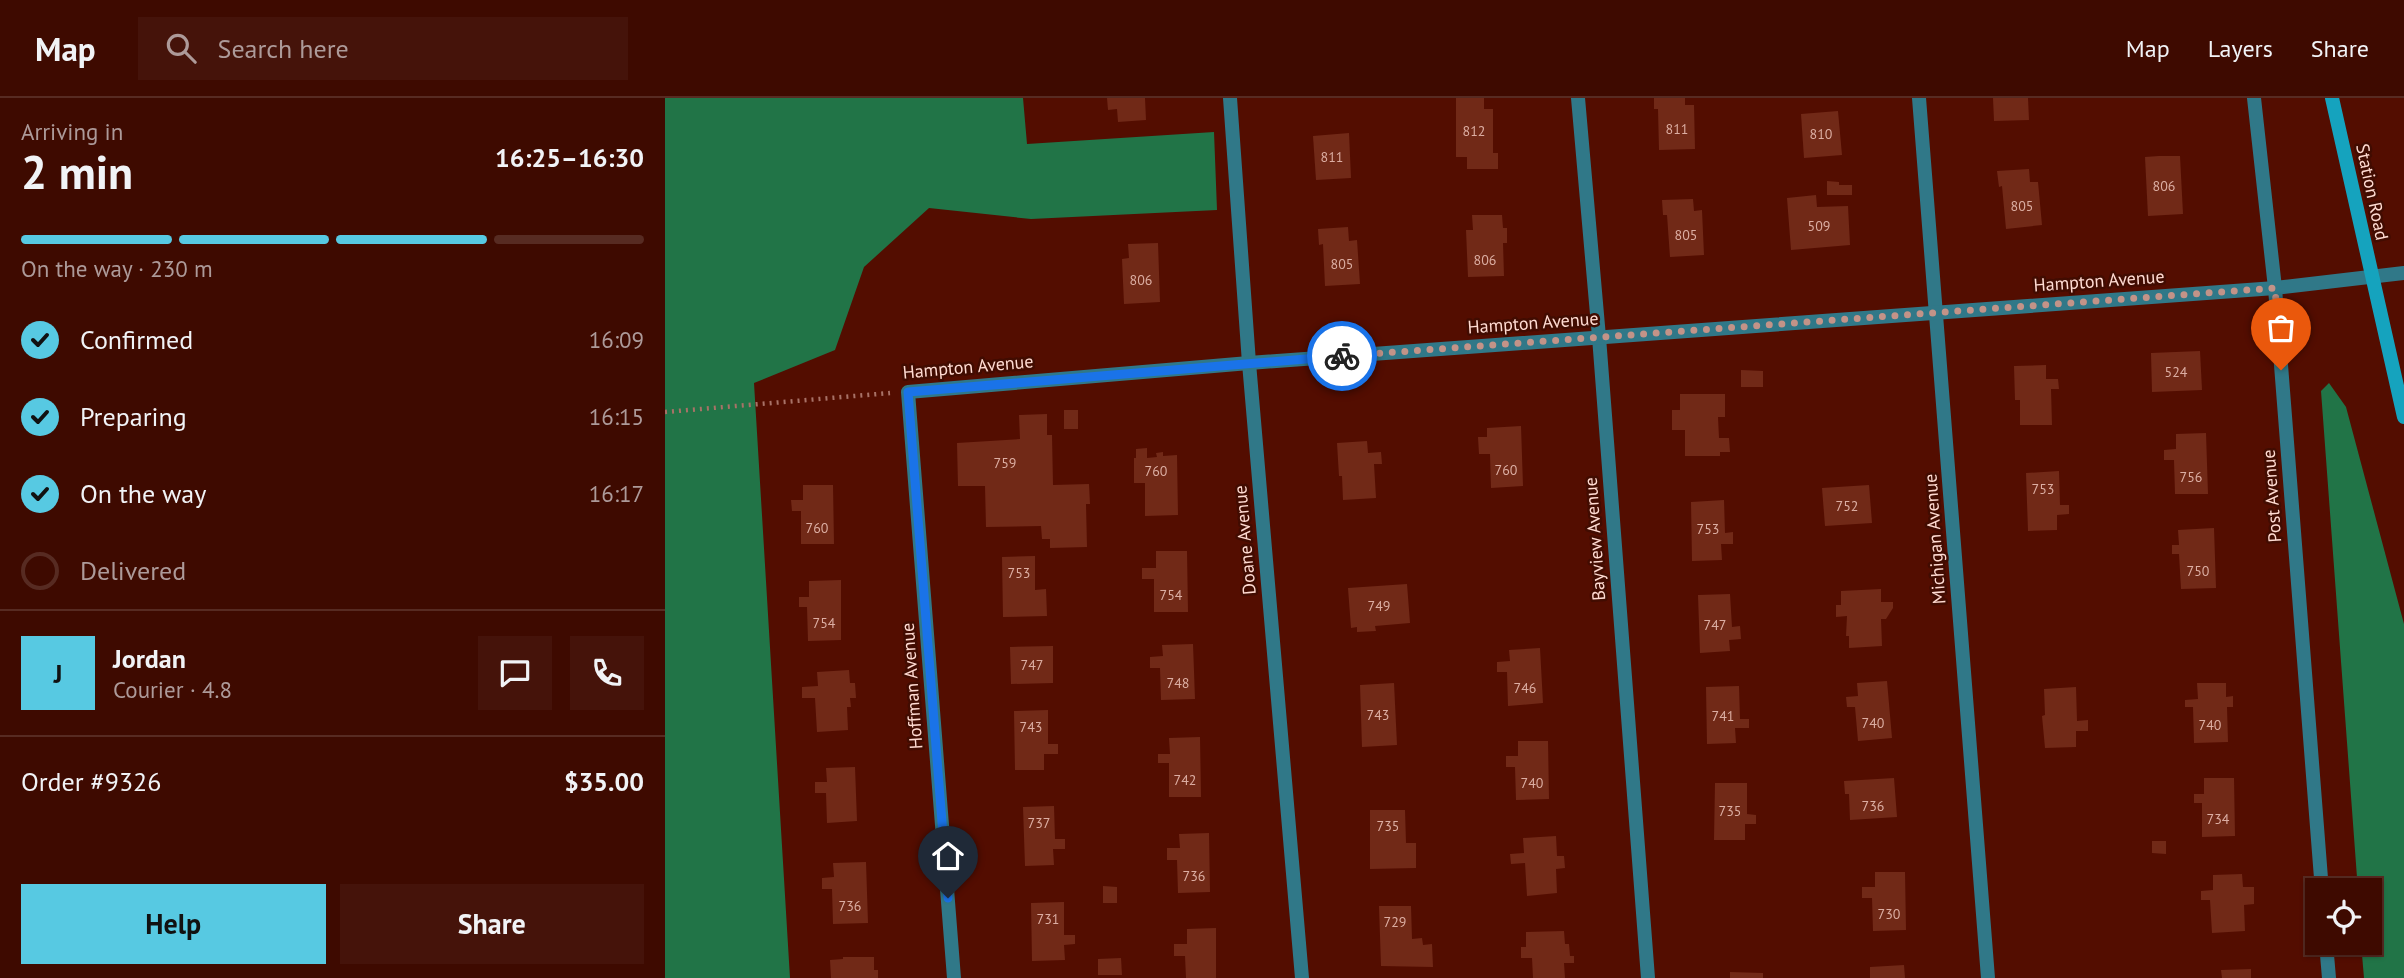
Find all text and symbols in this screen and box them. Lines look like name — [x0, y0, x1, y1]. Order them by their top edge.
search box — [138, 17, 628, 80]
text: Map — [35, 27, 96, 70]
icon: search — [162, 29, 200, 67]
text: Search here — [218, 32, 349, 65]
text: Map — [2126, 33, 2170, 64]
text: Layers — [2208, 33, 2273, 64]
text: Share — [2311, 33, 2369, 64]
text: Arriving in — [21, 117, 123, 146]
house number: 811 — [1666, 120, 1688, 138]
house number: 812 — [1463, 122, 1485, 140]
house number: 810 — [1810, 125, 1833, 143]
text: 16:25–16:30 — [495, 141, 644, 174]
text: 2 min — [21, 142, 133, 202]
street label: Station Road — [2351, 142, 2394, 242]
house number: 811 — [1321, 148, 1343, 166]
house number: 806 — [2153, 177, 2175, 195]
house number: 805 — [2011, 197, 2033, 215]
house number: 509 — [1808, 217, 1830, 235]
house number: 805 — [1675, 226, 1697, 244]
house number: 806 — [1474, 251, 1496, 269]
text: On the way · 230 m — [21, 254, 213, 283]
house number: 805 — [1331, 255, 1353, 273]
street label: Hampton Avenue — [2033, 264, 2165, 297]
house number: 806 — [1130, 271, 1152, 289]
pin — [2251, 298, 2311, 370]
street label: Hampton Avenue — [1467, 306, 1599, 339]
icon: bag — [2262, 309, 2300, 347]
icon: check — [21, 321, 59, 359]
courier — [1307, 321, 1377, 391]
text: Confirmed — [80, 323, 193, 356]
text: 16:09 — [589, 325, 644, 354]
icon: bike — [1323, 337, 1361, 375]
street label: Hampton Avenue — [902, 349, 1034, 384]
house number: 524 — [2165, 363, 2188, 381]
icon: check — [21, 398, 59, 436]
text: Preparing — [80, 400, 187, 433]
text: 16:15 — [589, 402, 644, 431]
street label: Post Avenue — [2257, 449, 2286, 543]
house number: 759 — [994, 454, 1016, 472]
house number: 760 — [1495, 461, 1518, 479]
house number: 760 — [1145, 462, 1168, 480]
house number: 756 — [2180, 468, 2202, 486]
street label: Michigan Avenue — [1918, 473, 1951, 605]
icon: check — [21, 475, 59, 513]
text: On the way — [80, 477, 206, 510]
street label: Bayview Avenue — [1579, 477, 1610, 602]
text: 16:17 — [589, 479, 644, 508]
house number: 753 — [2032, 480, 2054, 498]
street label: Doane Avenue — [1228, 484, 1261, 596]
house number: 752 — [1836, 497, 1858, 515]
house number: 760 — [806, 519, 829, 537]
house number: 753 — [1697, 520, 1719, 538]
text: Delivered — [80, 554, 186, 587]
house number: 750 — [2187, 562, 2210, 580]
house number: 753 — [1008, 564, 1030, 582]
house number: 754 — [1160, 586, 1183, 604]
house number: 749 — [1368, 597, 1390, 615]
house number: 754 — [813, 614, 836, 632]
house number: 747 — [1704, 616, 1726, 634]
street label: Hoffman Avenue — [896, 622, 927, 750]
button: chat — [478, 636, 552, 710]
button: phone — [570, 636, 644, 710]
text: Jordan — [113, 642, 186, 675]
house number: 747 — [1021, 656, 1043, 674]
text: J — [54, 657, 62, 690]
house number: 748 — [1167, 674, 1189, 692]
text: Courier · 4.8 — [113, 675, 232, 704]
house number: 746 — [1514, 679, 1536, 697]
house number: 743 — [1367, 706, 1389, 724]
house number: 741 — [1712, 707, 1734, 725]
house number: 740 — [1862, 714, 1885, 732]
house number: 740 — [2199, 716, 2222, 734]
house number: 743 — [1020, 718, 1042, 736]
text: Order #9326 — [21, 765, 161, 798]
text: $35.00 — [564, 765, 644, 798]
house number: 742 — [1174, 771, 1196, 789]
house number: 740 — [1521, 774, 1544, 792]
house number: 736 — [1862, 797, 1884, 815]
house number: 735 — [1719, 802, 1741, 820]
house number: 734 — [2207, 810, 2230, 828]
house number: 737 — [1028, 814, 1050, 832]
house number: 735 — [1377, 817, 1399, 835]
pin — [918, 826, 978, 898]
icon: home — [929, 837, 967, 875]
house number: 736 — [1183, 867, 1205, 885]
map controls — [2305, 878, 2382, 955]
button: locate — [2305, 878, 2382, 955]
button: Help — [21, 884, 326, 964]
button: Share — [340, 884, 644, 964]
house number: 736 — [839, 897, 861, 915]
house number: 730 — [1878, 905, 1901, 923]
house number: 731 — [1037, 910, 1059, 928]
house number: 729 — [1384, 913, 1406, 931]

